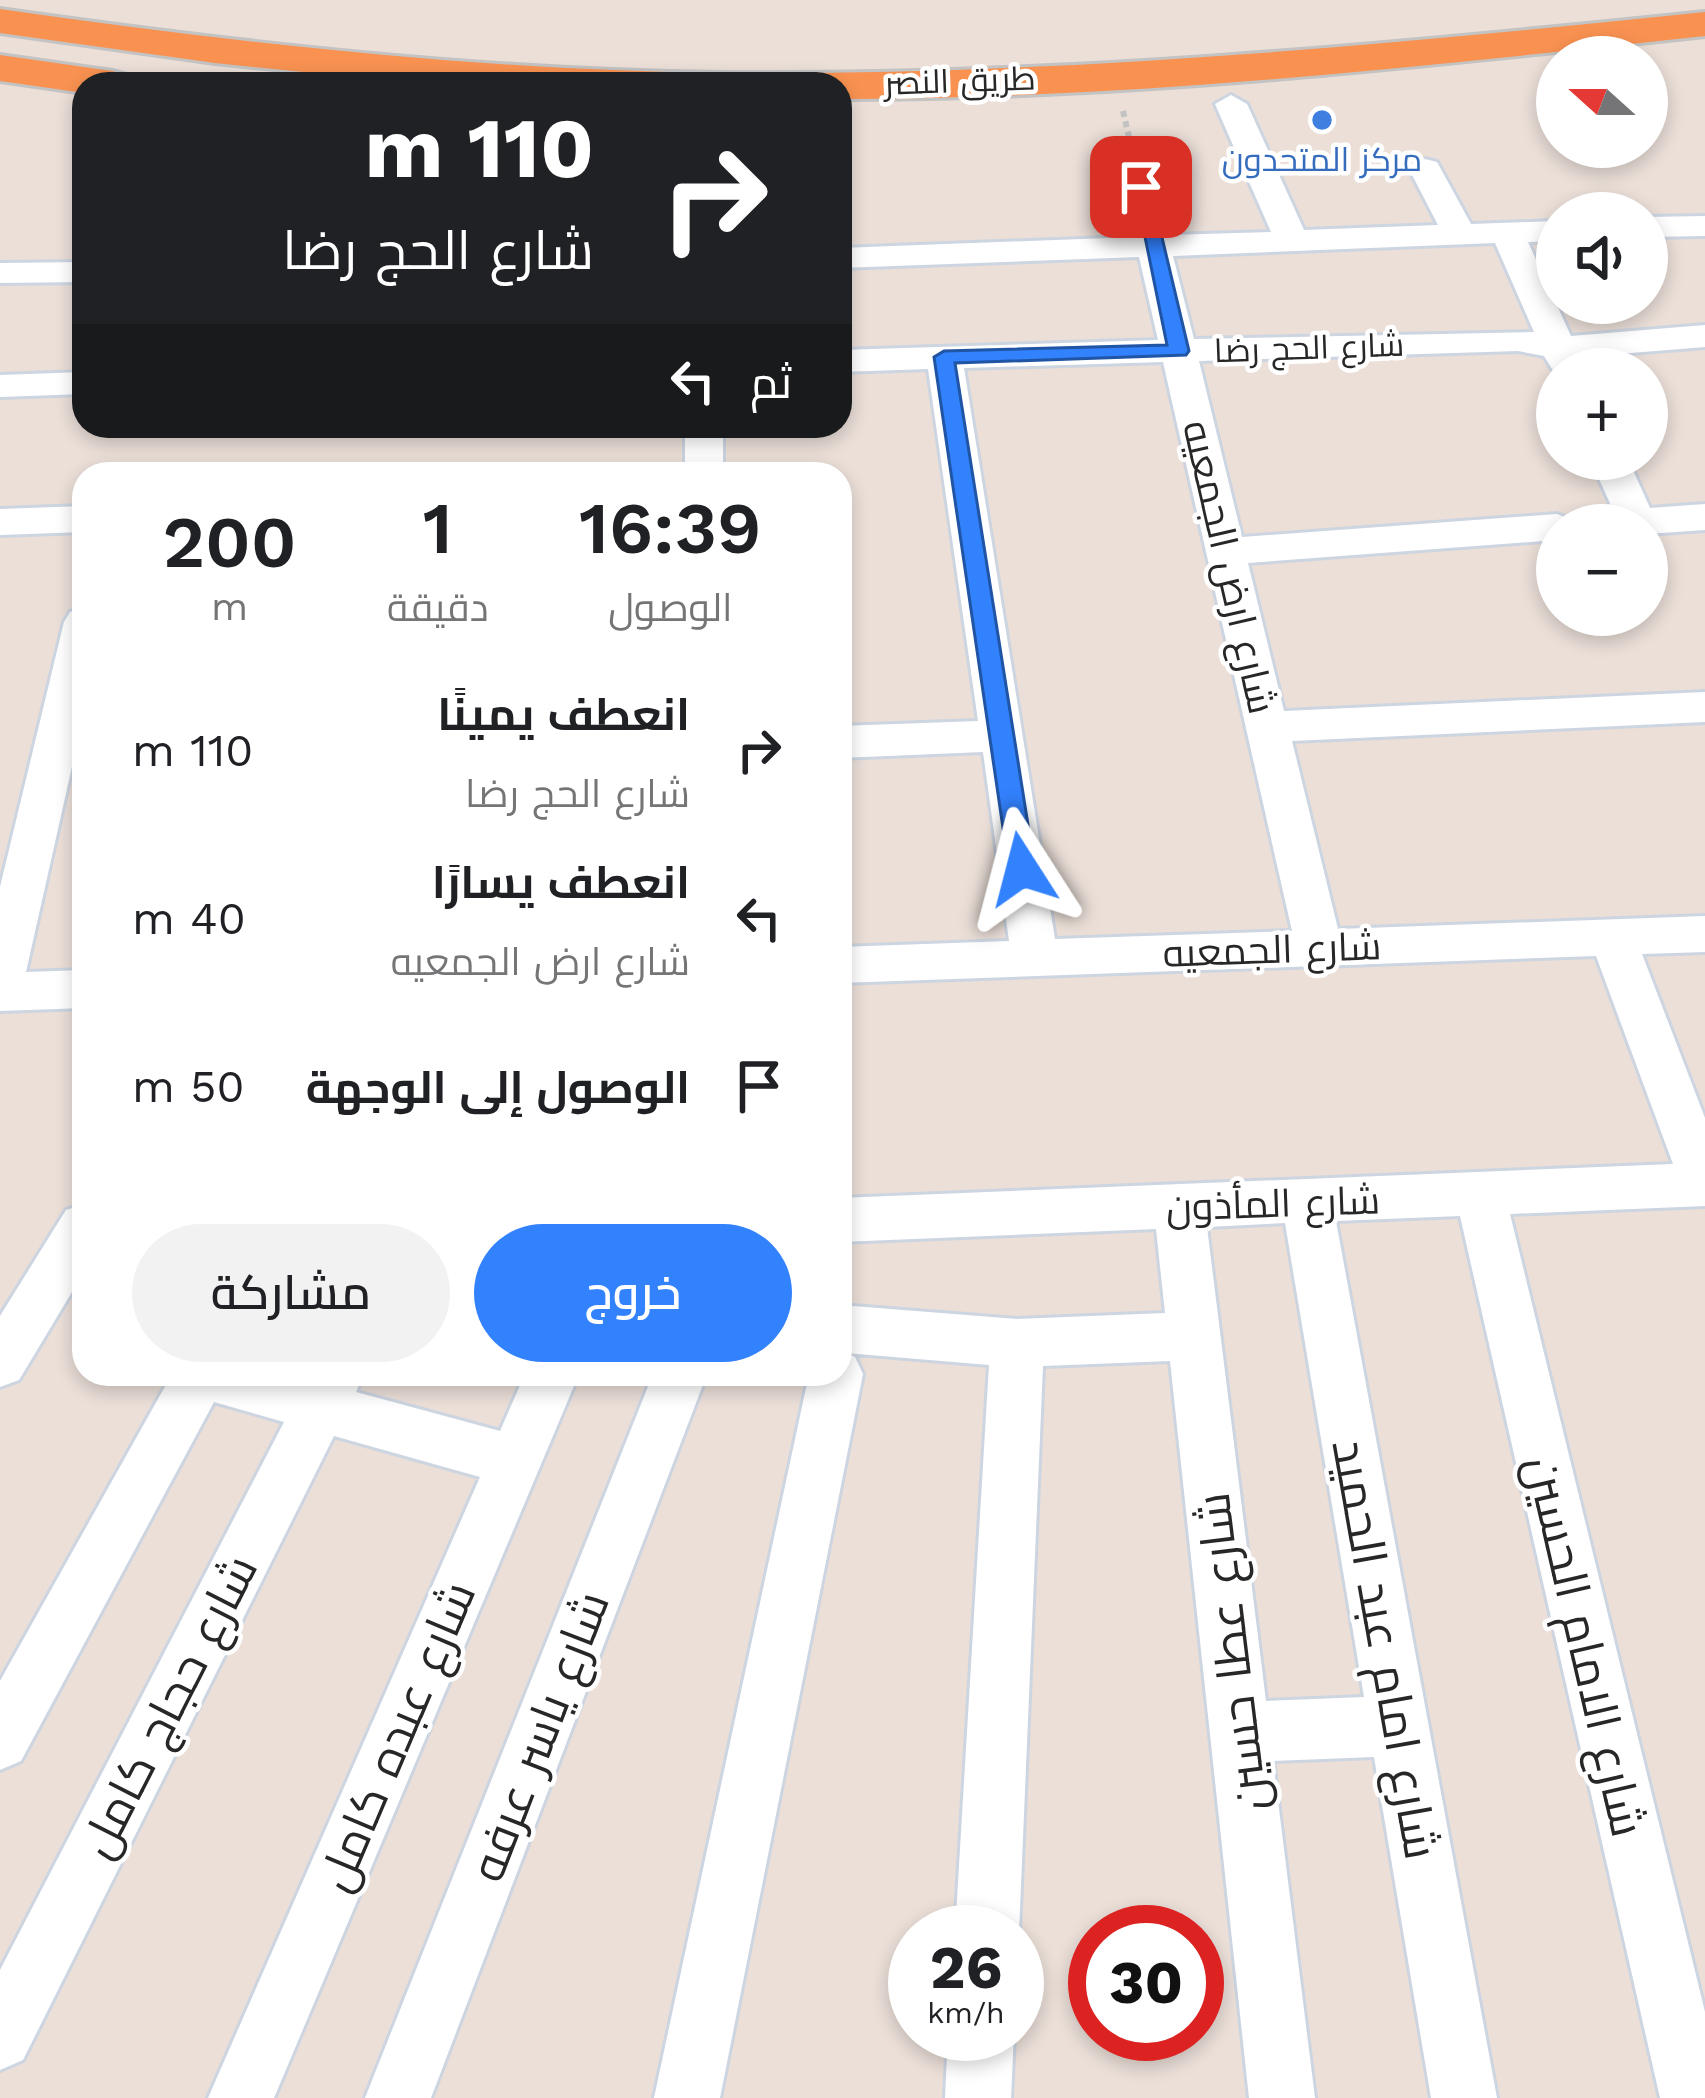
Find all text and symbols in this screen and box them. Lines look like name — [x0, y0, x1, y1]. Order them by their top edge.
north arrow — [1536, 36, 1668, 168]
map controls — [1536, 36, 1668, 636]
street label: طريق النصر — [882, 58, 1036, 104]
text: 110 m — [364, 99, 594, 197]
marker: مركز المتحدون — [1309, 107, 1335, 133]
icon: right — [636, 120, 792, 276]
pin — [1090, 136, 1192, 238]
place label: مركز المتحدون — [1222, 140, 1422, 179]
icon: arrive — [1108, 154, 1174, 220]
button: sound — [1536, 192, 1668, 324]
text: شارع الحج رضا — [282, 219, 594, 282]
street label: شارع الحج رضا — [1213, 325, 1405, 373]
icon: left — [660, 348, 726, 414]
button: + — [1536, 348, 1668, 480]
text: ثم — [750, 356, 792, 409]
street label: شارع ارض الجمعيه — [1170, 416, 1285, 719]
text: 1 — [423, 486, 453, 570]
text: 16:39 — [579, 486, 762, 570]
text: 200 — [162, 500, 297, 584]
button: − — [1536, 504, 1668, 636]
text: m — [211, 584, 248, 629]
text: دقيقة — [387, 585, 489, 630]
text: الوصول — [608, 585, 732, 630]
text: انعطف يمينًا — [437, 688, 690, 741]
icon: right — [726, 717, 792, 783]
text: 110 m — [132, 724, 253, 777]
text: شارع الحج رضا — [465, 771, 690, 816]
position arrow — [959, 806, 1085, 932]
text: انعطف يسارًا — [432, 856, 690, 909]
icon: left — [726, 885, 792, 951]
text: 40 m — [132, 892, 246, 945]
street label: شارع الجمعيه — [1162, 923, 1382, 980]
text: شارع ارض الجمعيه — [391, 939, 690, 984]
icon: arrive — [726, 1053, 792, 1119]
text: 50 m — [132, 1060, 244, 1113]
text: الوصول إلى الوجهة — [306, 1061, 690, 1114]
street label: شارع المأذون — [1165, 1175, 1381, 1234]
button: مشاركة — [132, 1224, 450, 1362]
button: خروج — [474, 1224, 792, 1362]
street label: شارع امام عبد الحميد — [1317, 1435, 1451, 1864]
street label: شارع الامام الحسين — [1510, 1450, 1657, 1843]
street label: شارع عطا حسين — [1184, 1489, 1283, 1814]
street label: شارع حجاج كامل — [68, 1545, 273, 1869]
street label: شارع عبده كامل — [306, 1573, 491, 1901]
street label: شارع ياسر عرفه — [458, 1583, 625, 1891]
speed limit sign: 30 — [1068, 1905, 1224, 2061]
text: 26 — [930, 1932, 1002, 2003]
text: km/h — [927, 1995, 1005, 2030]

